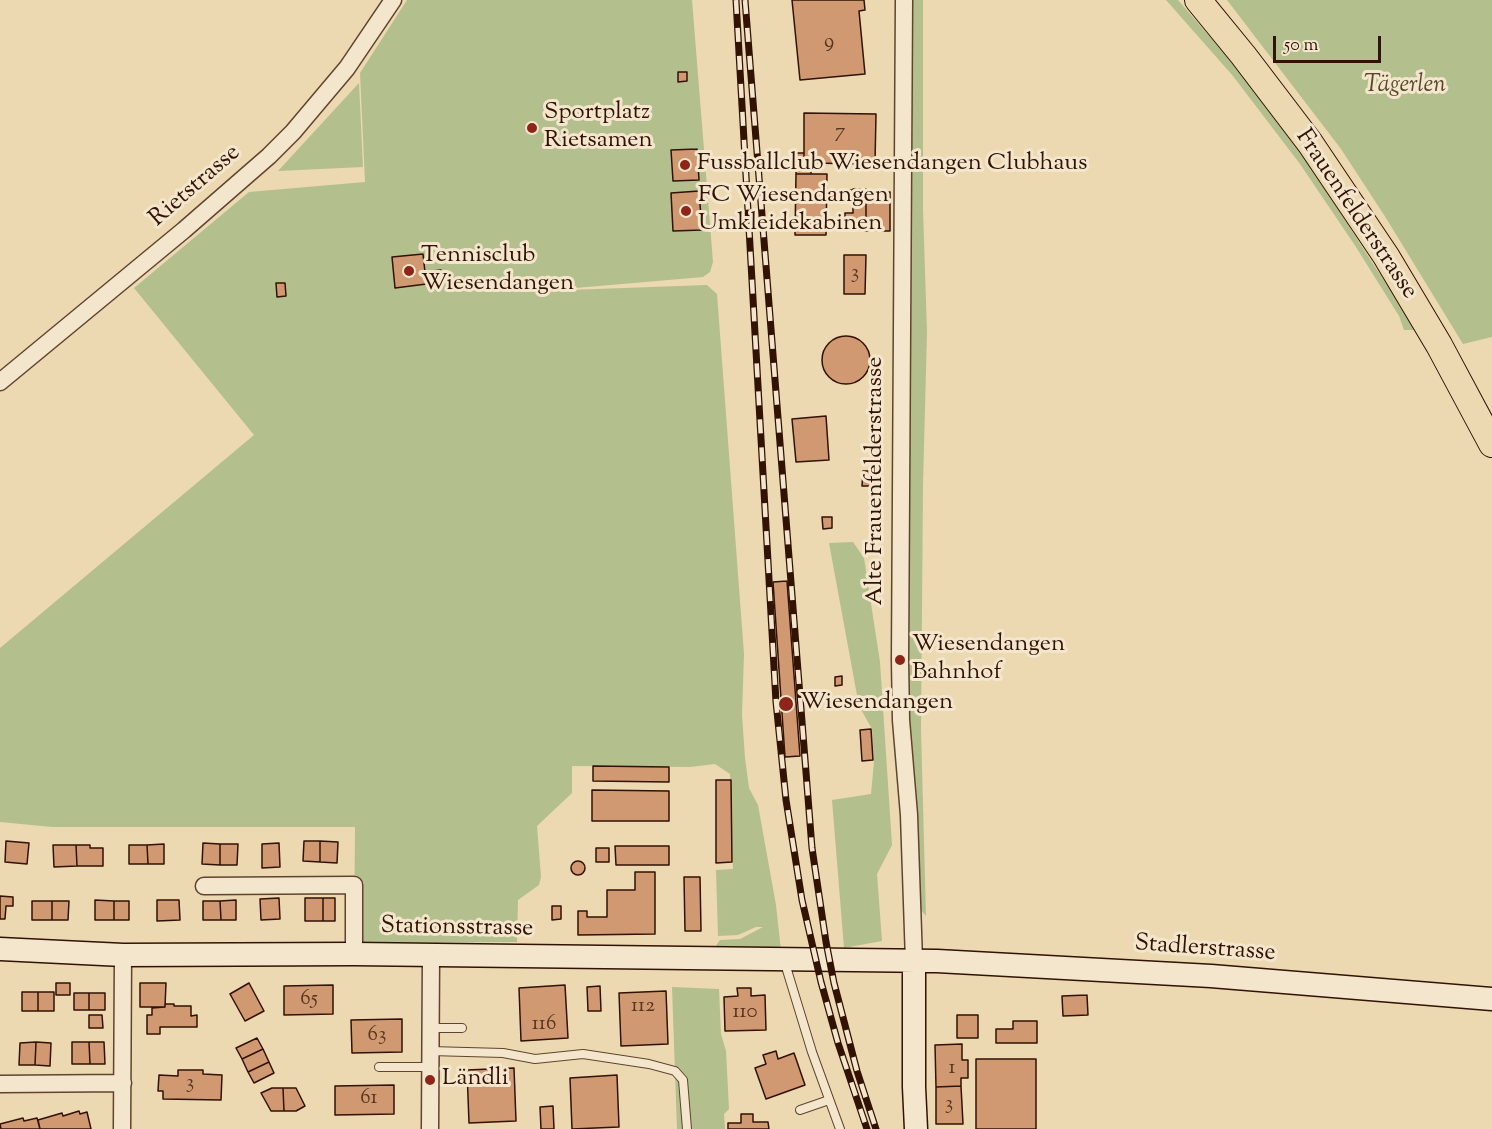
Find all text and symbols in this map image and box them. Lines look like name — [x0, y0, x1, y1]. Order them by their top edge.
scale bar — [1276, 24, 1384, 62]
house number: 9 — [824, 30, 834, 56]
text: 50 m — [1284, 33, 1318, 59]
park label: Tägerlen — [1364, 73, 1446, 101]
place label: Sportplatz Rietsamen — [544, 100, 653, 156]
house number: 7 — [835, 120, 845, 146]
marker: Sportplatz Rietsamen — [525, 121, 539, 135]
street label: Frauenfelderstrasse — [1288, 125, 1422, 305]
street label: Rietstrasse — [145, 140, 247, 234]
place label: Fussballclub Wiesendangen Clubhaus — [697, 151, 1088, 179]
marker: Fussballclub Wiesendangen Clubhaus — [678, 158, 692, 172]
place label: FC Wiesendangen Umkleidekabinen — [698, 183, 889, 239]
marker: FC Wiesendangen Umkleidekabinen — [679, 204, 693, 218]
place label: Tennisclub Wiesendangen — [421, 243, 574, 299]
house number: 3 — [851, 261, 859, 287]
marker: Tennisclub Wiesendangen — [402, 264, 416, 278]
street label: Alte Frauenfelderstrasse — [863, 357, 891, 605]
place label: Wiesendangen Bahnhof — [912, 632, 1065, 688]
marker: Wiesendangen Bahnhof — [893, 653, 907, 667]
place label: Wiesendangen — [800, 690, 953, 718]
marker: Wiesendangen — [777, 695, 795, 713]
street label: Stationsstrasse — [380, 913, 534, 945]
street label: Stadlerstrasse — [1134, 931, 1276, 969]
house number: 65 — [300, 987, 318, 1013]
house number: 112 — [631, 994, 655, 1020]
house number: 110 — [732, 1000, 758, 1026]
house number: 116 — [532, 1012, 556, 1038]
house number: 63 — [368, 1023, 386, 1049]
house number: 1 — [948, 1056, 956, 1082]
place label: Ländli — [442, 1066, 509, 1094]
house number: 3 — [186, 1071, 194, 1097]
marker: Ländli — [423, 1073, 437, 1087]
house number: 61 — [360, 1086, 378, 1112]
house number: 3 — [945, 1092, 953, 1118]

